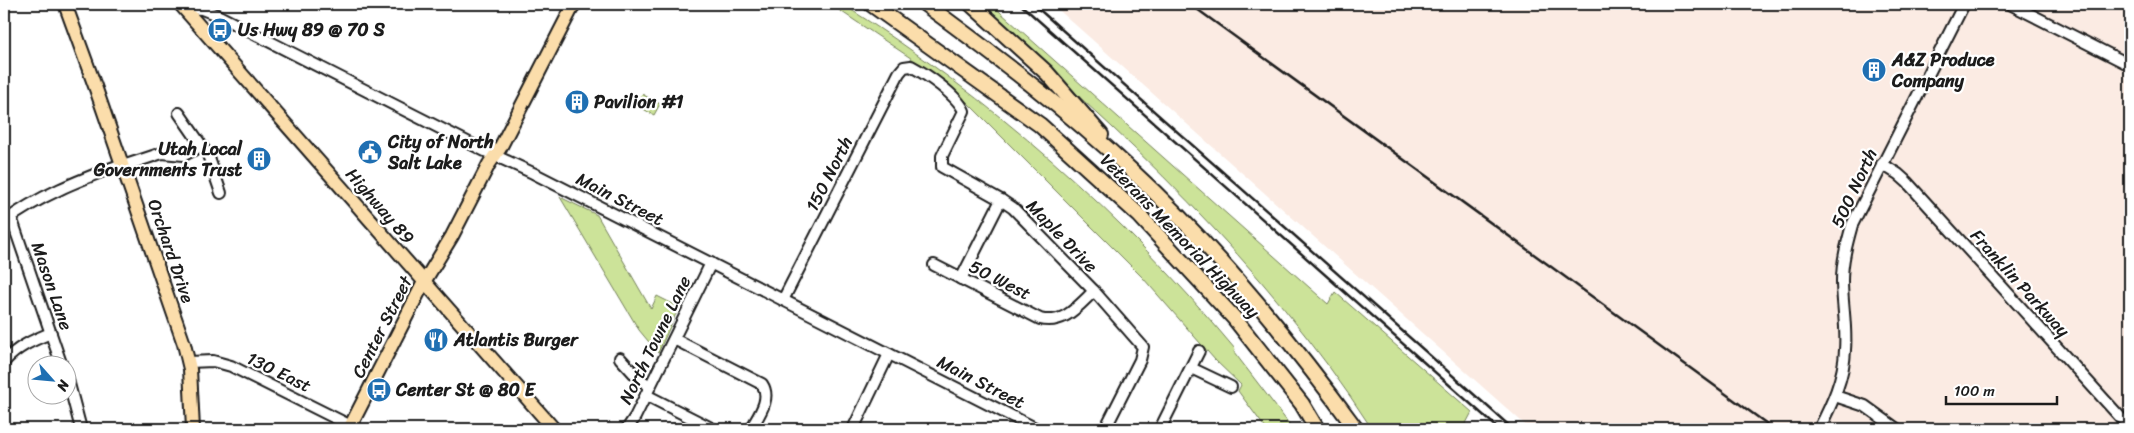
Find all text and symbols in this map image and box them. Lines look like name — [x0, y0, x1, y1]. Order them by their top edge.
place label: Us Hwy 89 @ 70 S — [238, 14, 385, 46]
bus stop icon: Us Hwy 89 @ 70 S — [207, 17, 233, 43]
place label: A&Z Produce Company — [1891, 44, 1995, 97]
building icon: A&Z Produce Company — [1861, 57, 1887, 83]
place label: Pavilion #1 — [594, 86, 684, 118]
building icon: Pavilion #1 — [564, 89, 590, 115]
place label: City of North Salt Lake — [387, 126, 494, 179]
street label: 150 North — [796, 131, 862, 217]
place label: Utah Local Governments Trust — [93, 133, 243, 186]
public building icon: City of North Salt Lake — [357, 139, 383, 165]
street label: 500 North — [1822, 143, 1886, 233]
building icon: Utah Local Governments Trust — [246, 146, 272, 172]
street label: Veterans Memorial Highway — [1092, 146, 1268, 327]
street label: Highway 89 — [337, 160, 423, 252]
street label: Main Street — [570, 163, 670, 235]
street label: Maple Drive — [1018, 191, 1106, 281]
street label: Orchard Drive — [138, 195, 204, 308]
street label: Franklin Parkway — [1962, 221, 2078, 345]
street label: Mason Lane — [22, 237, 82, 335]
street label: 50 West — [963, 251, 1037, 309]
street label: Center Street — [343, 270, 422, 384]
street label: North Towne Lane — [610, 270, 700, 410]
place label: Atlantis Burger — [453, 324, 579, 356]
restaurant icon: Atlantis Burger — [423, 327, 449, 353]
street label: 130 East — [241, 343, 317, 402]
street label: Main Street — [931, 346, 1031, 418]
north arrow — [28, 356, 78, 406]
scale bar — [1946, 373, 2058, 405]
place label: Center St @ 80 E — [395, 374, 537, 406]
text: N — [50, 375, 77, 396]
bus stop icon: Center St @ 80 E — [366, 377, 392, 403]
text: 100 m — [1954, 378, 1995, 404]

